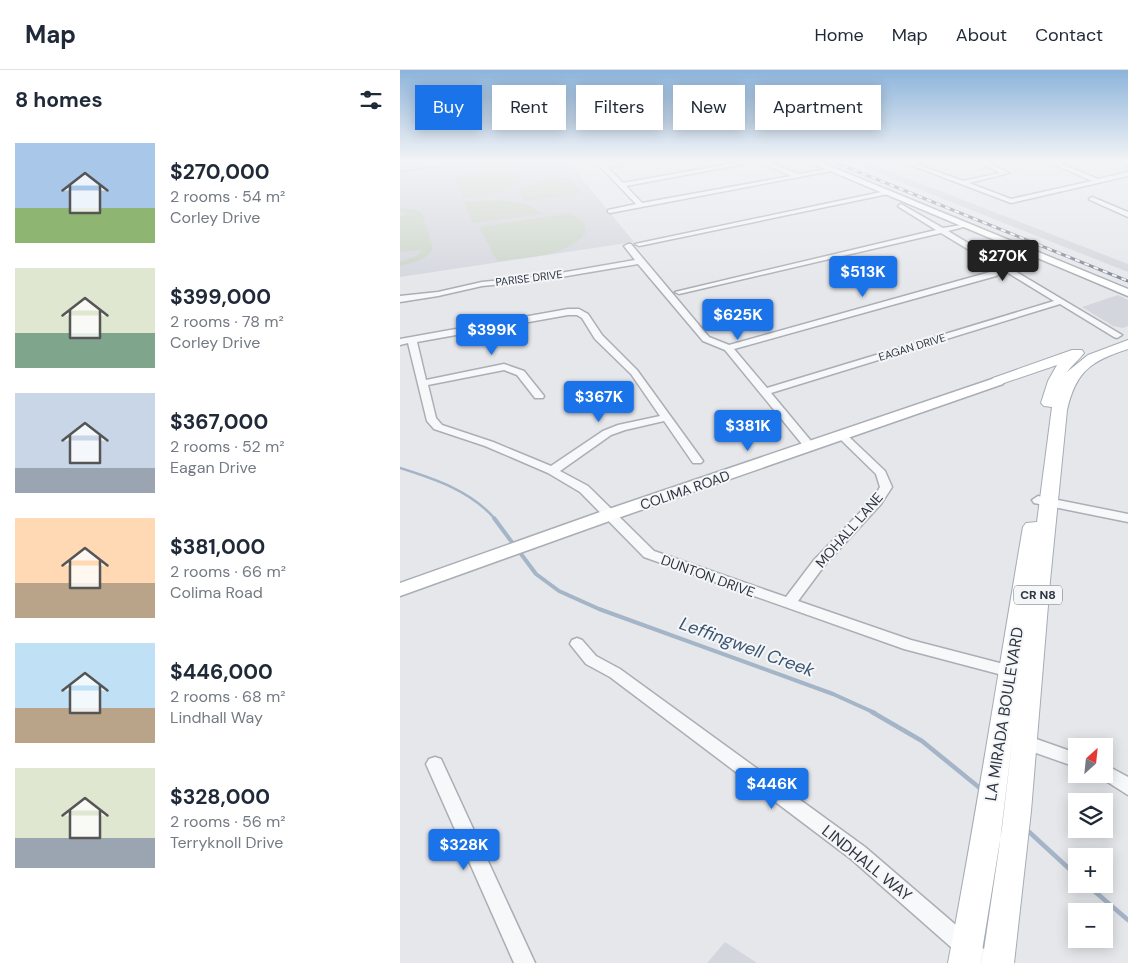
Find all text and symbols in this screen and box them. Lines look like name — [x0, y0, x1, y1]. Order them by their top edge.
text: Map — [25, 19, 76, 50]
text: Home — [814, 23, 864, 47]
text: Map — [892, 23, 928, 47]
text: About — [956, 23, 1007, 47]
text: Contact — [1035, 23, 1103, 47]
chip: Buy — [415, 85, 482, 130]
chip: Rent — [492, 85, 566, 130]
chip: Filters — [576, 85, 663, 130]
chip: New — [673, 85, 745, 130]
chip: Apartment — [755, 85, 881, 130]
text: 8 homes — [15, 86, 103, 114]
icon: filters — [357, 86, 385, 114]
text: $270,000 — [170, 158, 269, 186]
icon: home — [55, 163, 115, 223]
text: 2 rooms · 54 m² — [170, 186, 285, 207]
text: Corley Drive — [170, 207, 260, 228]
pin: $270K — [968, 240, 1038, 282]
text: $270K — [979, 245, 1028, 266]
pin: $513K — [828, 256, 898, 298]
text: $513K — [840, 261, 886, 282]
street label: PARISE DRIVE — [495, 267, 563, 289]
text: $399,000 — [170, 283, 271, 311]
icon: home — [55, 288, 115, 348]
pin: $625K — [703, 298, 773, 341]
text: $625K — [713, 304, 763, 325]
text: 2 rooms · 78 m² — [170, 311, 284, 332]
pin: $399K — [457, 314, 527, 356]
text: $399K — [467, 319, 517, 340]
street label: EAGAN DRIVE — [877, 330, 947, 364]
text: Corley Drive — [170, 332, 260, 353]
pin: $367K — [564, 380, 634, 423]
text: $367K — [575, 386, 623, 407]
text: $367,000 — [170, 408, 268, 436]
pin: $381K — [713, 410, 783, 452]
icon: home — [55, 413, 115, 473]
text: $381K — [725, 415, 771, 436]
text: 2 rooms · 52 m² — [170, 436, 285, 457]
text: Eagan Drive — [170, 457, 257, 478]
street label: COLIMA ROAD — [638, 466, 732, 514]
street label: MOHALL LANE — [811, 488, 887, 571]
text: $381,000 — [170, 533, 265, 561]
icon: home — [55, 538, 115, 598]
street label: DUNTON DRIVE — [659, 551, 757, 601]
text: 2 rooms · 66 m² — [170, 561, 286, 582]
text: Colima Road — [170, 582, 263, 603]
road number: CR N8 — [1014, 586, 1062, 604]
water label: Leffingwell Creek — [676, 611, 819, 683]
street label: LA MIRADA BOULEVARD — [980, 625, 1028, 803]
text: $446,000 — [170, 658, 273, 686]
icon: home — [55, 663, 115, 723]
text: 2 rooms · 68 m² — [170, 686, 286, 707]
text: Lindhall Way — [170, 707, 263, 728]
north arrow — [1068, 738, 1112, 782]
map controls — [1068, 738, 1113, 948]
pin: $446K — [737, 768, 807, 810]
text: $446K — [746, 773, 798, 794]
text: $328,000 — [170, 783, 270, 811]
icon: home — [55, 788, 115, 848]
button: layers — [1068, 793, 1113, 838]
text: 2 rooms · 56 m² — [170, 811, 286, 832]
street label: LINDHALL WAY — [818, 820, 916, 906]
pin: $328K — [429, 828, 499, 871]
text: Terryknoll Drive — [170, 832, 283, 853]
text: $328K — [439, 834, 489, 855]
button: + — [1068, 848, 1113, 893]
button: − — [1068, 903, 1113, 948]

